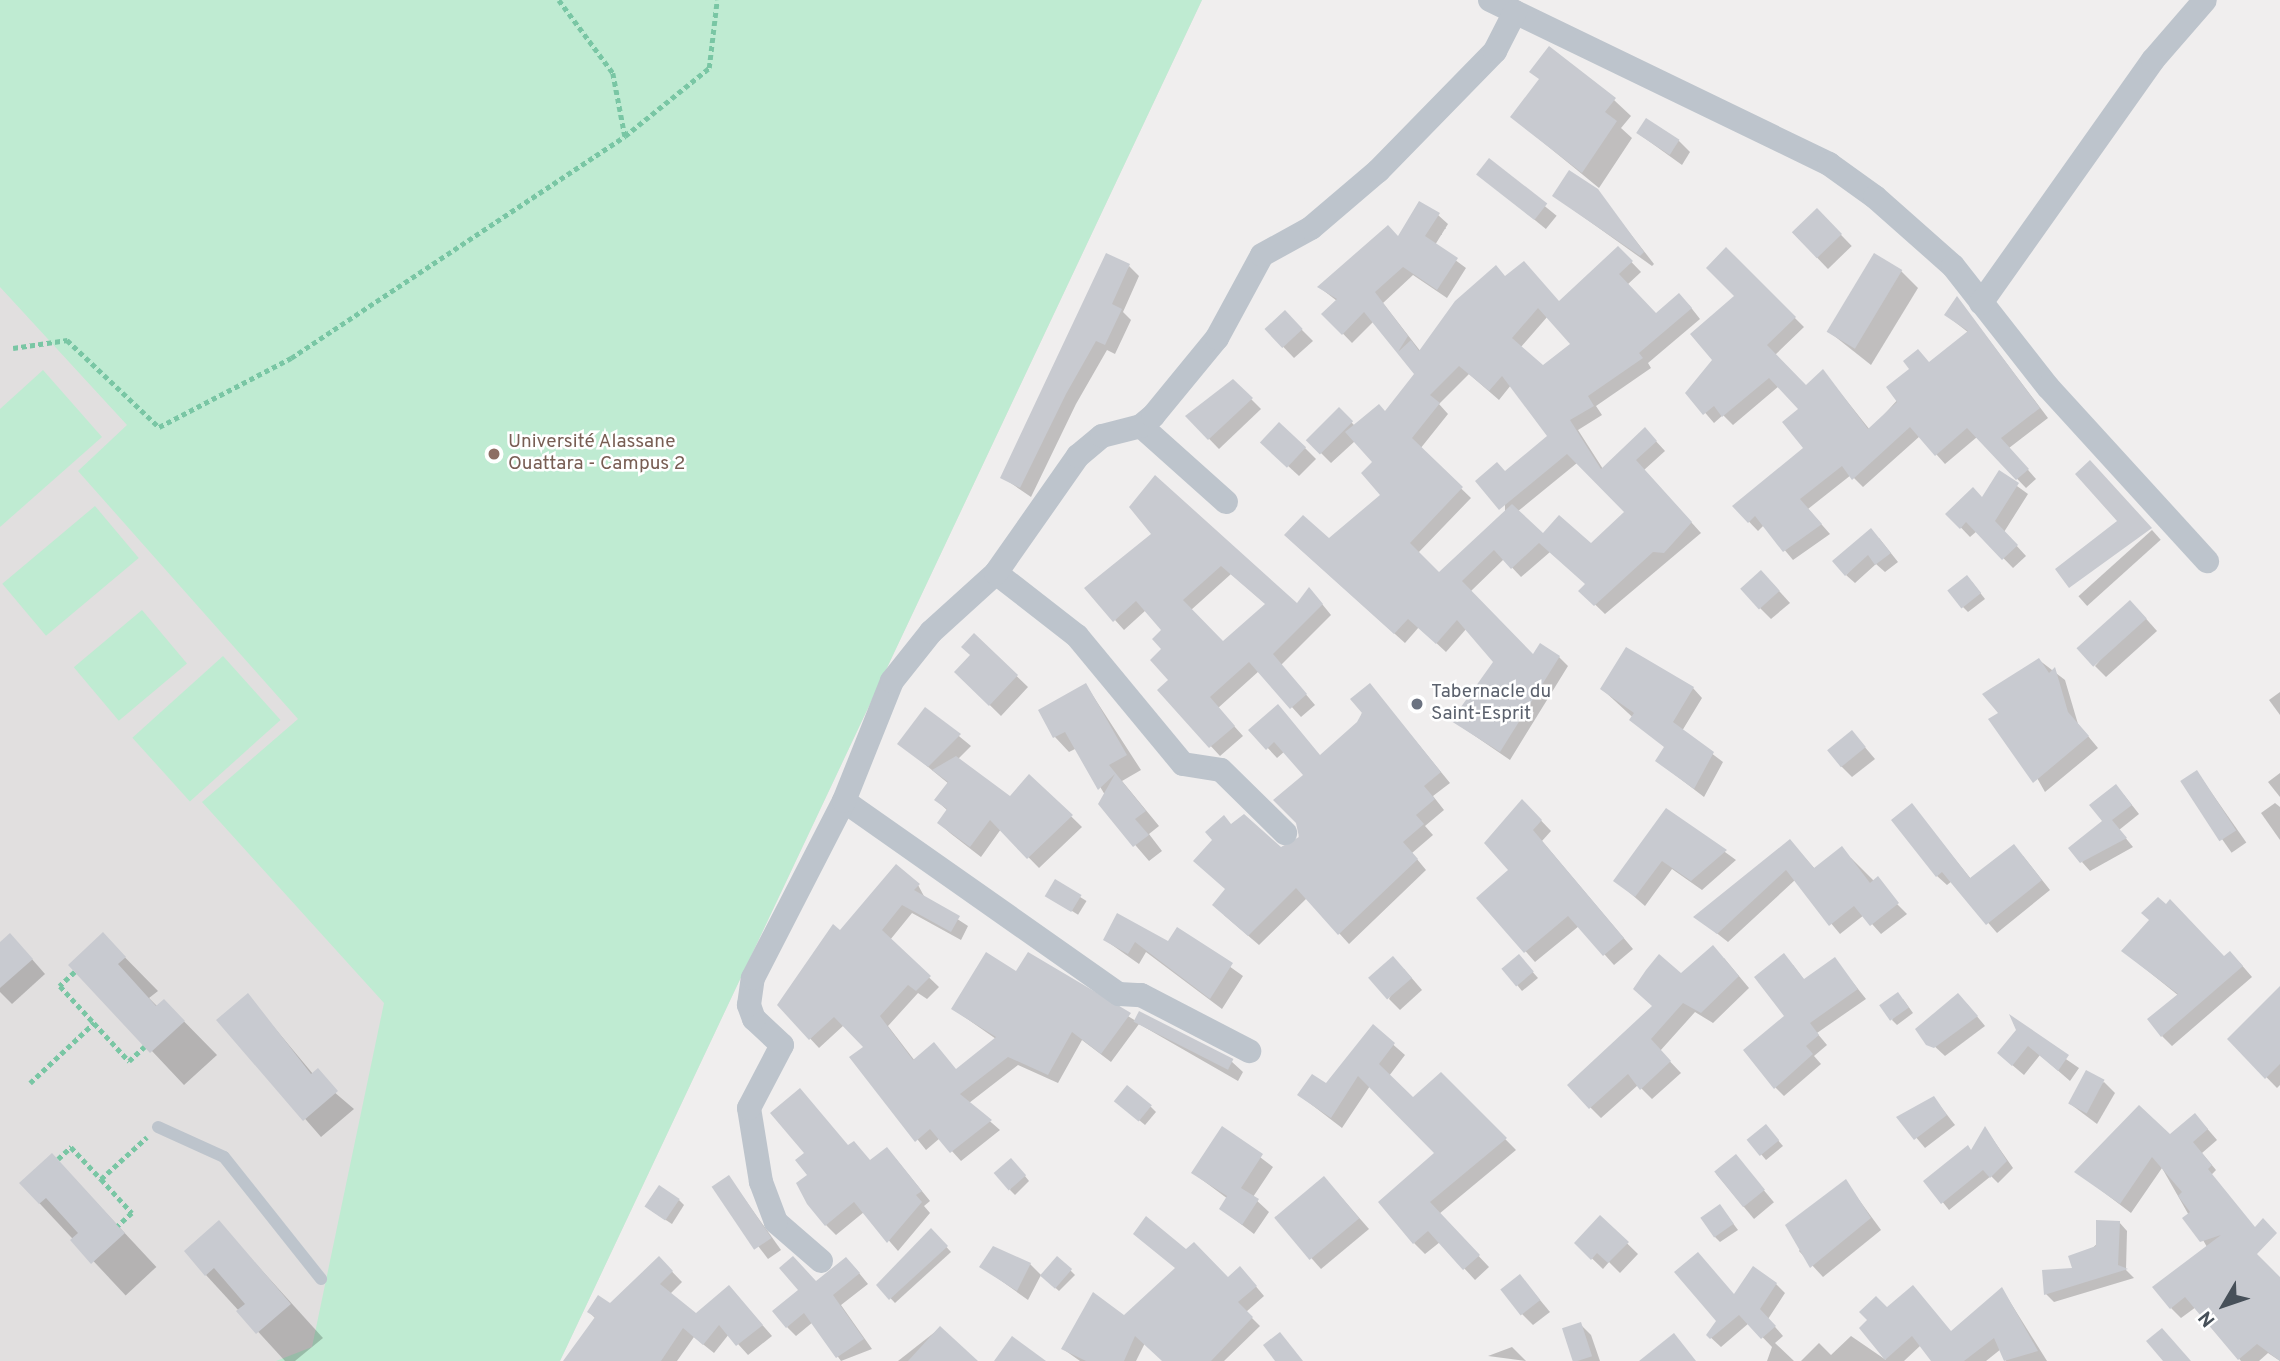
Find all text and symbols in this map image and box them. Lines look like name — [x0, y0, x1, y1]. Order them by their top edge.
place label: Université Alassane Ouattara - Campus 2 — [508, 432, 685, 476]
marker: Université Alassane Ouattara - Campus 2 — [486, 446, 502, 462]
place label: Tabernacle du Saint-Esprit — [1431, 682, 1551, 726]
marker: Tabernacle du Saint-Esprit — [1409, 696, 1425, 712]
north arrow — [2189, 1270, 2259, 1340]
text: N — [2194, 1305, 2221, 1331]

